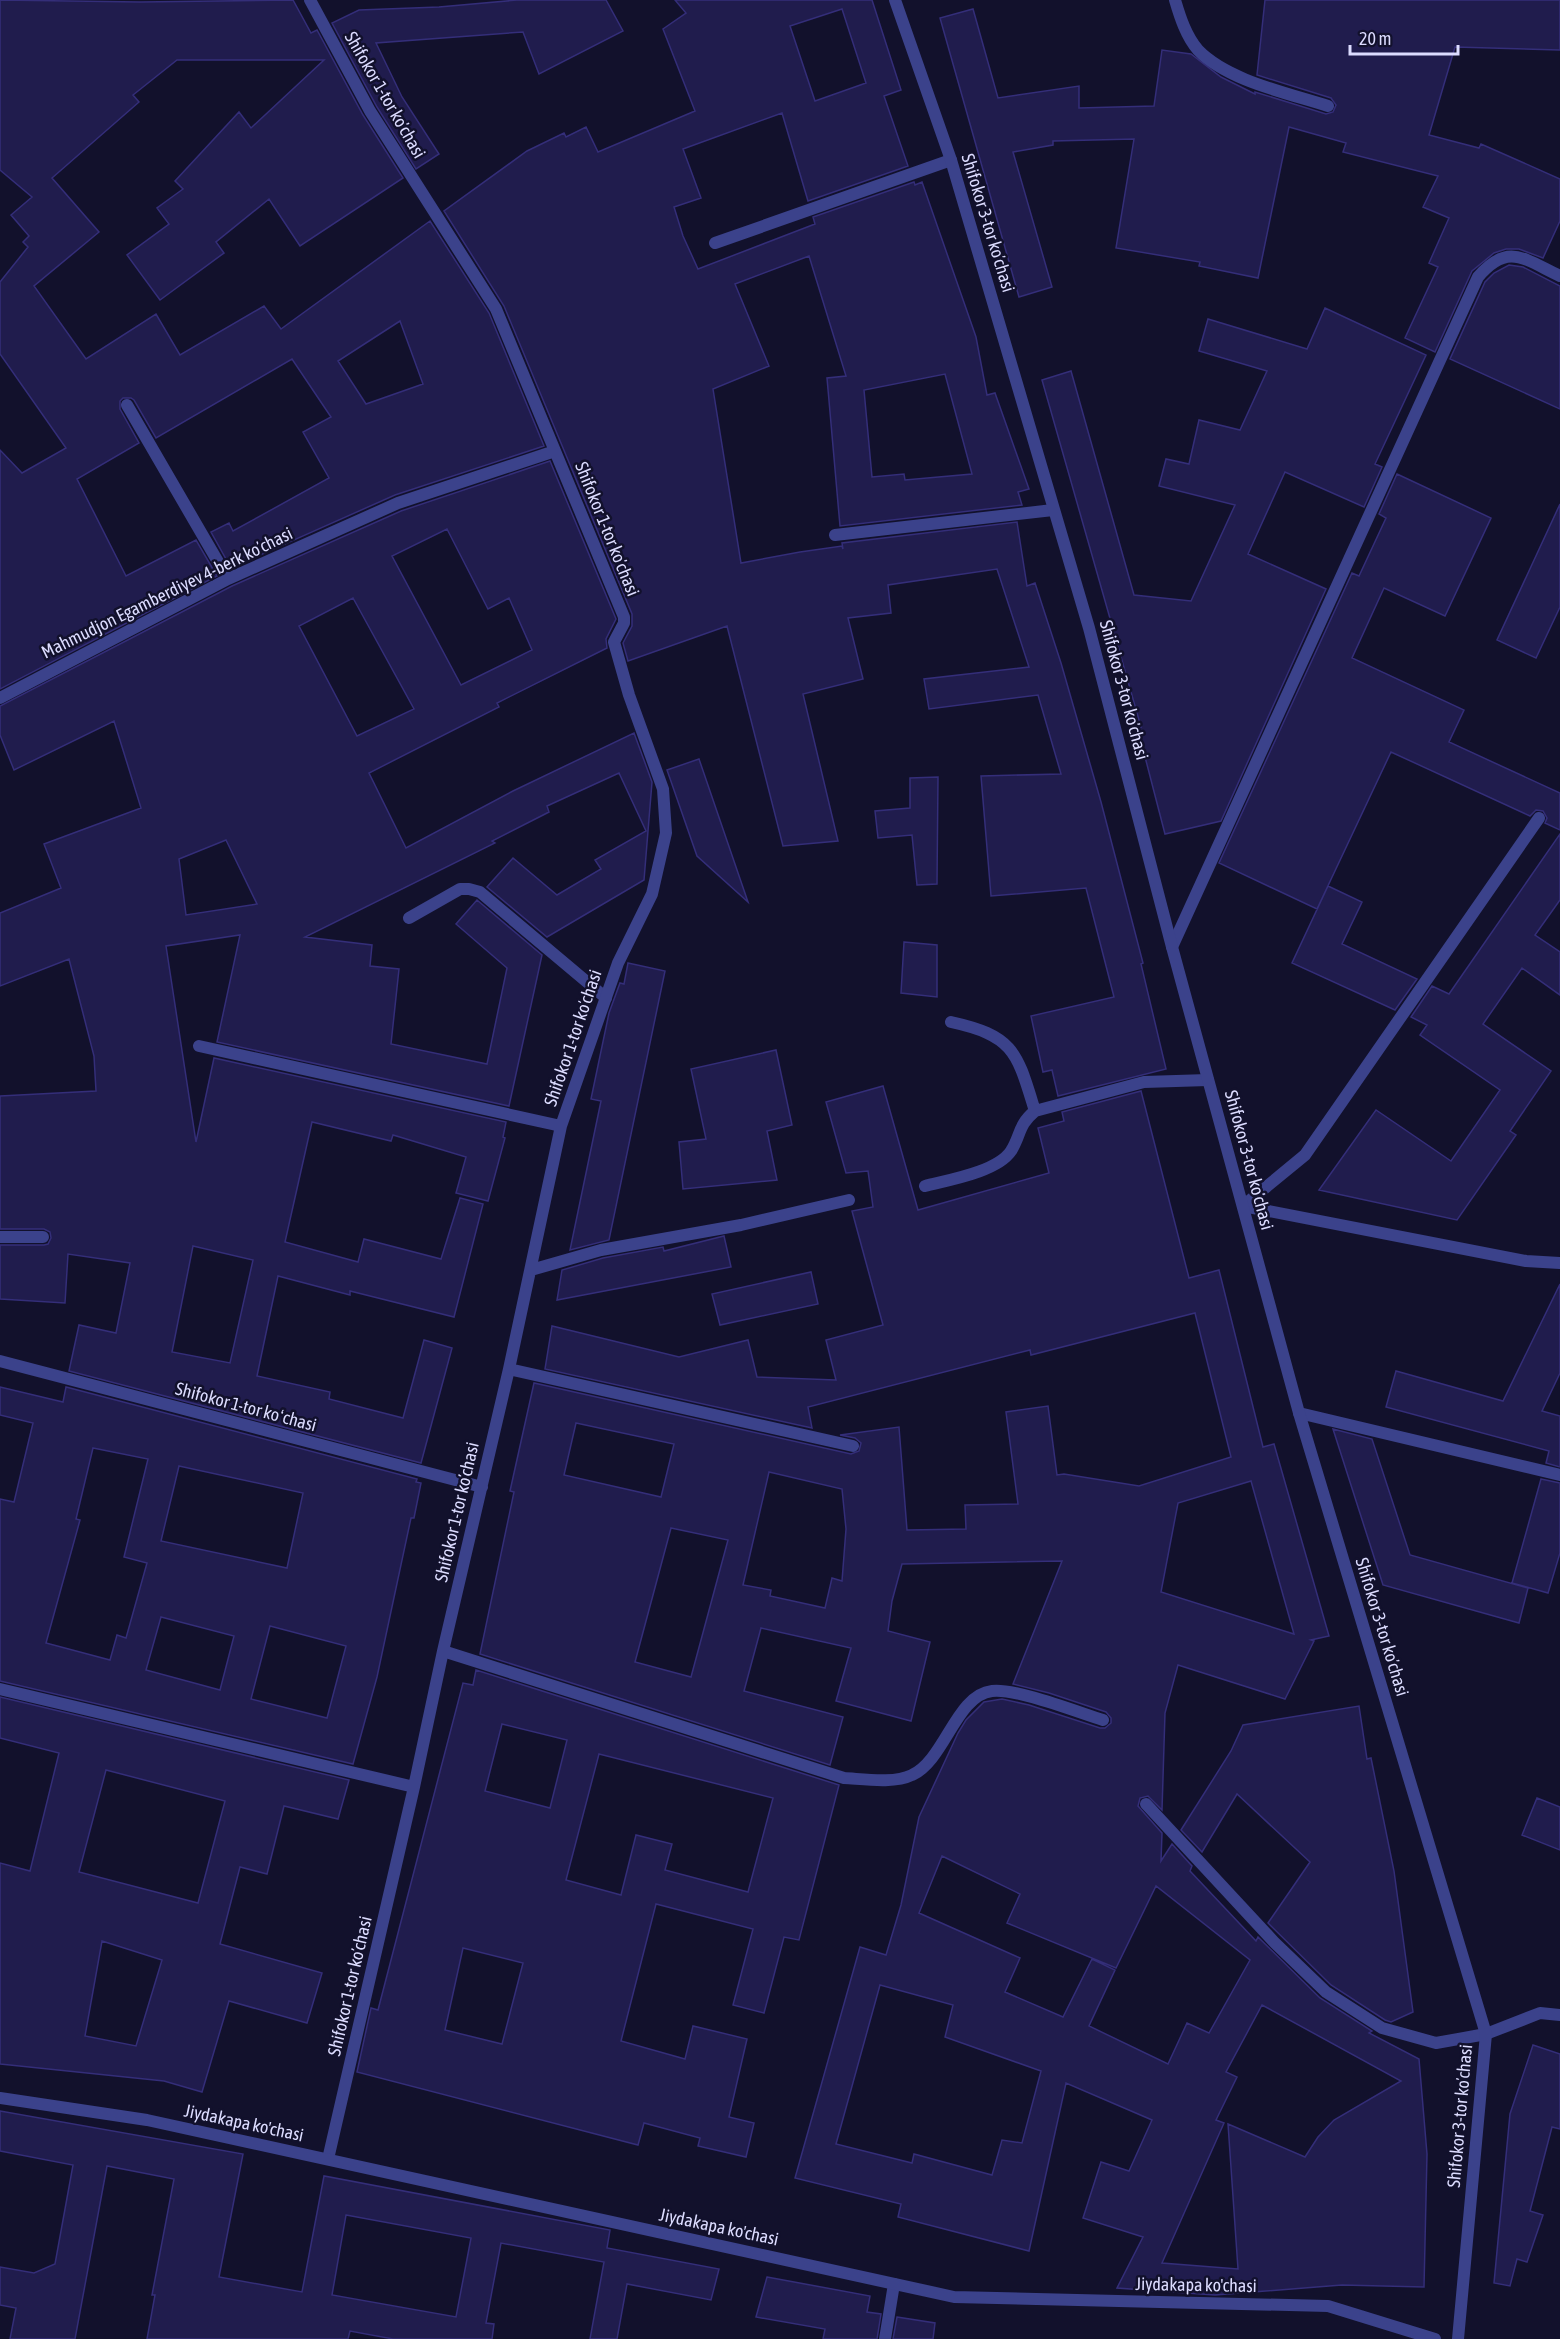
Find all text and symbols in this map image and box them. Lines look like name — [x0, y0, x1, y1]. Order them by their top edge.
scale bar — [1350, 18, 1458, 56]
street label: Shifokor 1-tor koʼchasi — [341, 28, 430, 162]
text: 20 m — [1359, 28, 1391, 49]
street label: Shifokor 3-tor koʼchasi — [957, 151, 1020, 295]
street label: Shifokor 1-tor koʼchasi — [571, 459, 644, 599]
street label: Mahmudjon Egamberdiyev 4-berk koʼchasi — [38, 522, 296, 663]
street label: Shifokor 3-tor koʼchasi — [1096, 618, 1153, 762]
street label: Shifokor 1-tor koʼchasi — [539, 967, 606, 1109]
street label: Shifokor 3-tor koʼchasi — [1221, 1088, 1278, 1232]
street label: Shifokor 1-tor koʻchasi — [173, 1378, 319, 1435]
street label: Shifokor 1-tor koʼchasi — [430, 1440, 483, 1584]
street label: Shifokor 3-tor koʼchasi — [1351, 1555, 1414, 1699]
street label: Shifokor 1-tor koʼchasi — [323, 1914, 376, 2058]
street label: Shifokor 3-tor koʼchasi — [1443, 2043, 1476, 2188]
street label: Jiydakapa ko'chasi — [183, 2100, 306, 2145]
street label: Jiydakapa ko'chasi — [658, 2204, 781, 2249]
street label: Jiydakapa ko'chasi — [1135, 2273, 1257, 2296]

